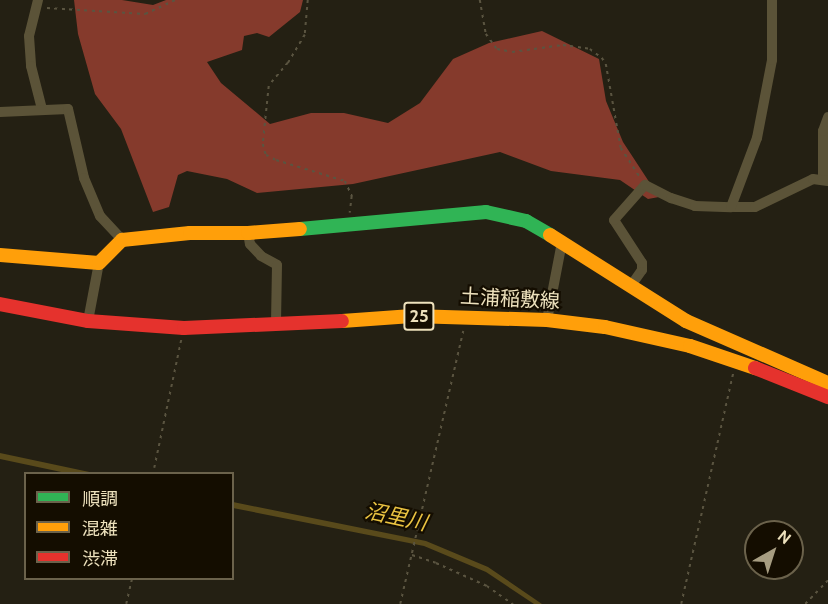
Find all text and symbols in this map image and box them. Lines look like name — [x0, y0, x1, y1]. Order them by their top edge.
street label: 土浦稲敷線 — [459, 284, 561, 314]
road number: 25 — [402, 301, 436, 331]
legend — [24, 472, 234, 580]
text: 順調 — [82, 488, 118, 510]
water label: 沼里川 — [363, 498, 429, 536]
text: 混雑 — [82, 518, 118, 540]
north arrow — [744, 520, 804, 580]
text: N — [774, 526, 795, 548]
text: 渋滞 — [82, 548, 118, 570]

